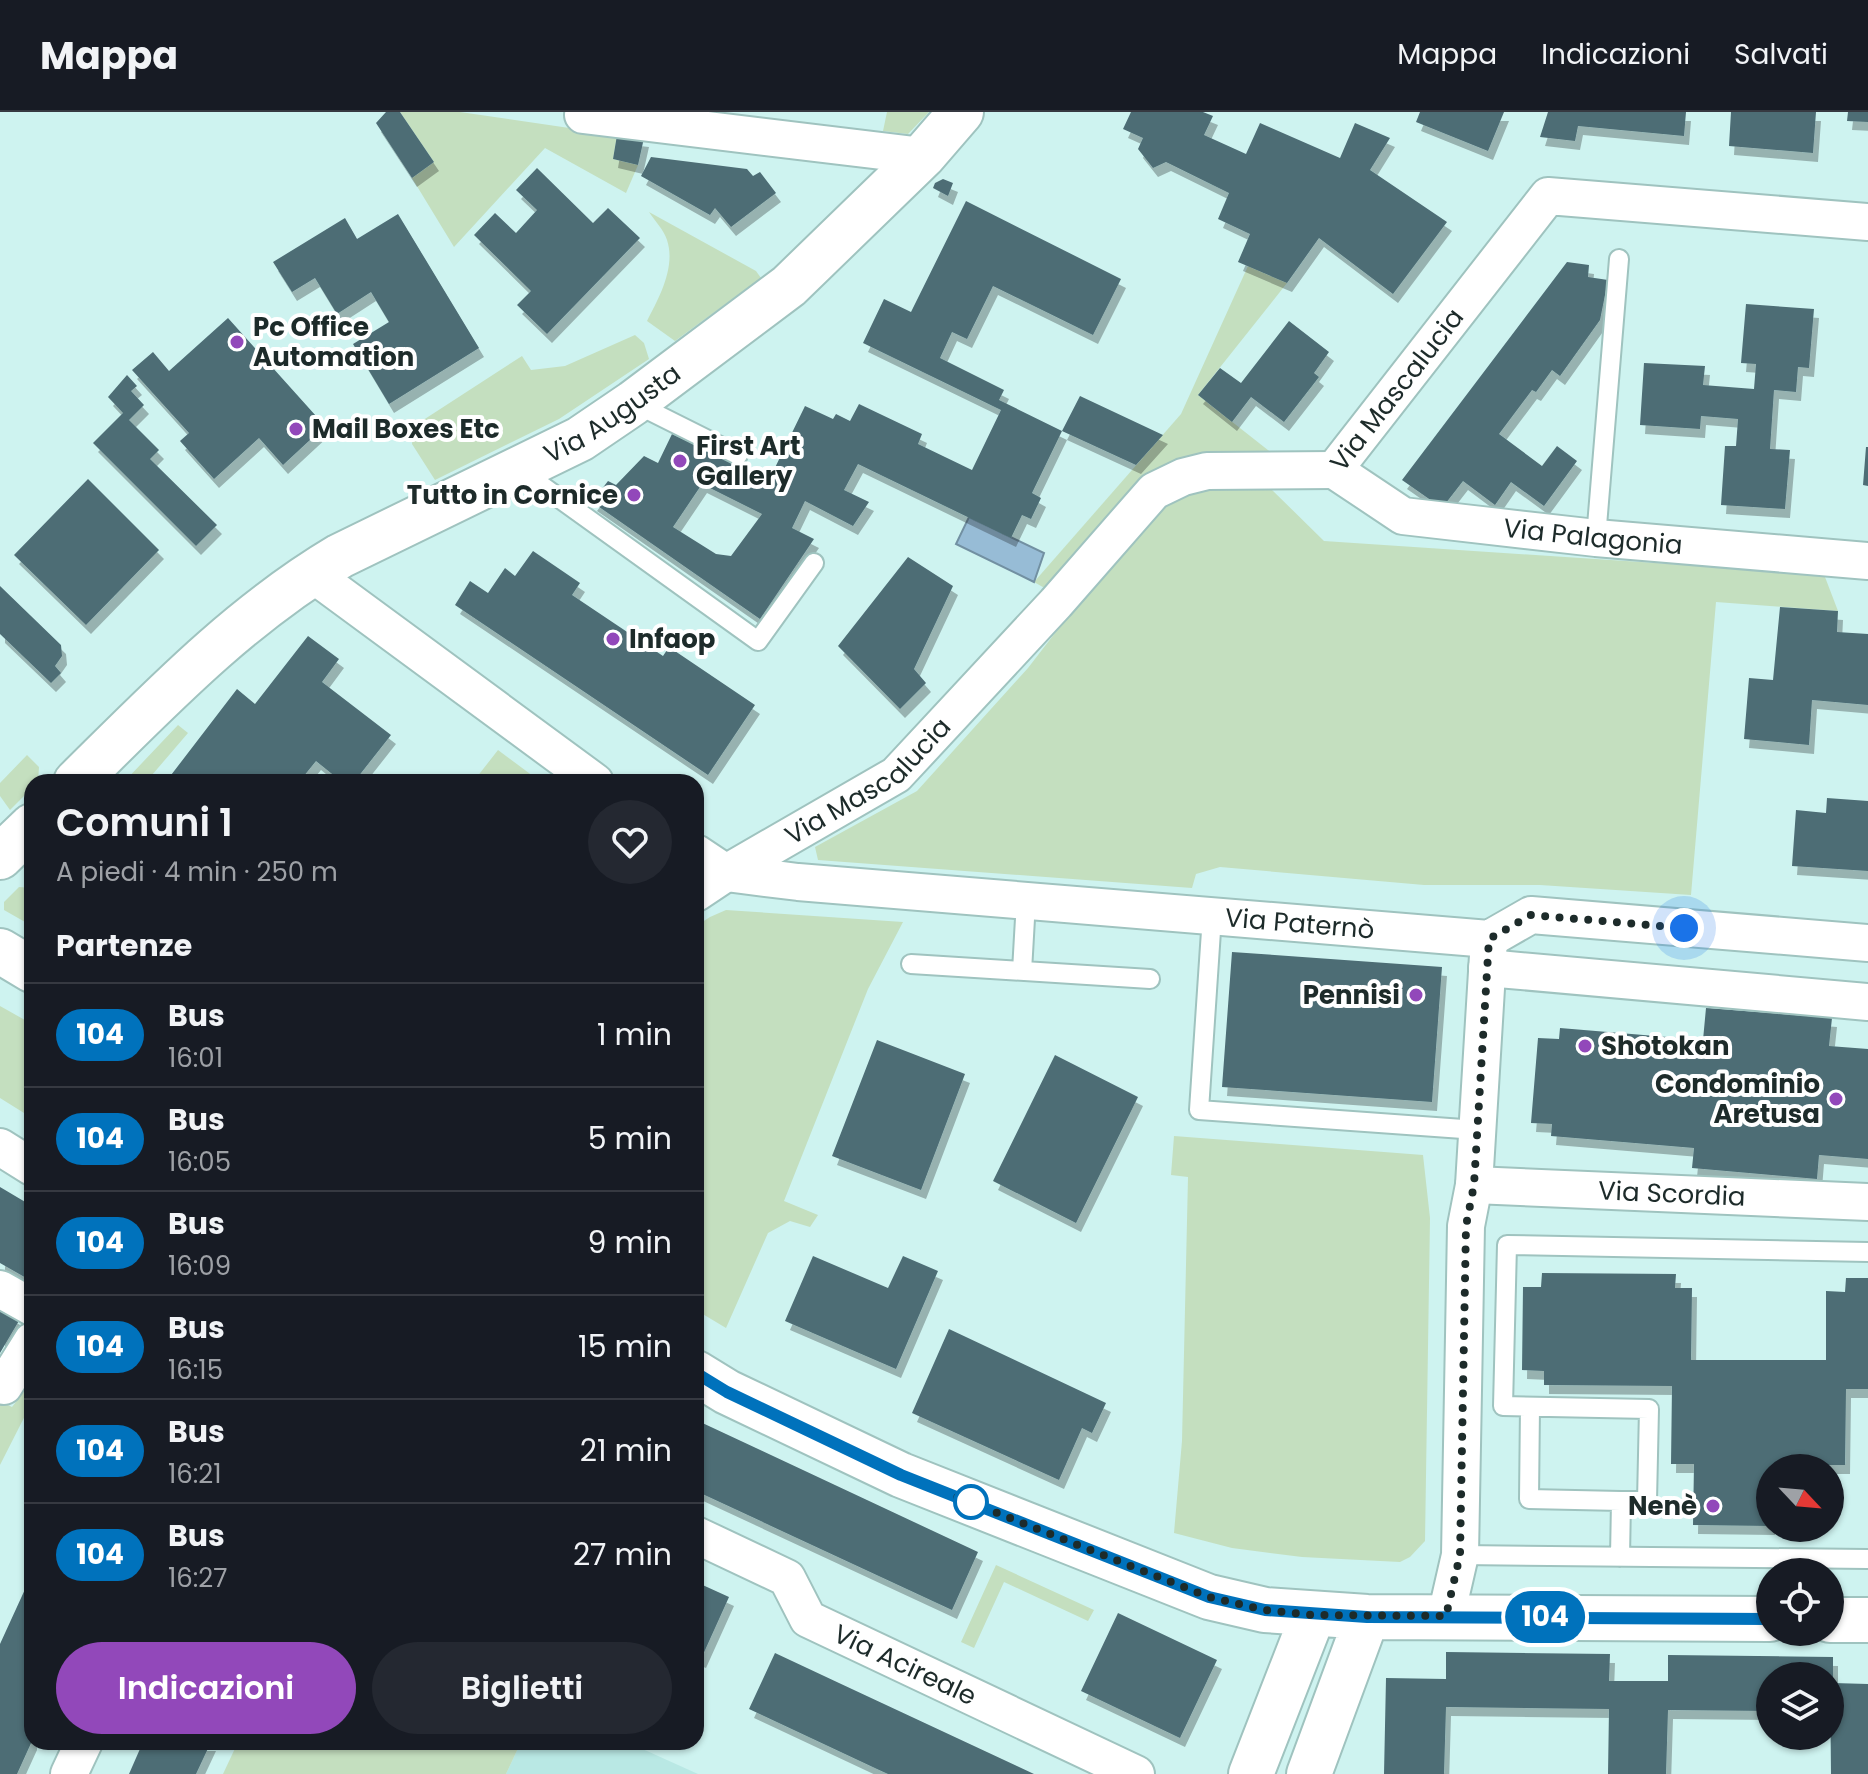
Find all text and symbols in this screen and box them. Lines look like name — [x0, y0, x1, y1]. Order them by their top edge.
text: Mappa — [40, 29, 178, 82]
text: Mappa — [1397, 35, 1497, 74]
text: Indicazioni — [1541, 35, 1690, 74]
text: Salvati — [1734, 35, 1828, 74]
street label: Via Mascalucia — [1322, 300, 1472, 479]
place label: Pc Office Automation — [253, 309, 414, 375]
marker: Pc Office Automation — [228, 333, 246, 351]
street label: Via Augusta — [538, 355, 688, 472]
place label: Mail Boxes Etc — [312, 411, 500, 447]
marker: Mail Boxes Etc — [287, 420, 305, 438]
place label: First Art Gallery — [696, 428, 800, 494]
marker: First Art Gallery — [671, 452, 689, 470]
place label: Tutto in Cornice — [407, 477, 618, 513]
marker: Tutto in Cornice — [625, 486, 643, 504]
street label: Via Palagonia — [1501, 510, 1684, 563]
place label: Infaop — [629, 621, 715, 657]
marker: Infaop — [604, 630, 622, 648]
street label: Via Mascalucia — [778, 709, 959, 853]
text: Comuni 1 — [56, 796, 233, 849]
button: heart — [588, 800, 672, 884]
text: A piedi · 4 min · 250 m — [56, 854, 338, 890]
street label: Via Paternò — [1224, 899, 1376, 947]
your location — [1664, 908, 1704, 948]
text: Partenze — [56, 924, 192, 967]
place label: Pennisi — [1303, 977, 1400, 1013]
marker: Pennisi — [1407, 986, 1425, 1004]
text: Bus — [168, 994, 225, 1037]
text: 1 min — [597, 1013, 672, 1056]
text: 104 — [76, 1015, 124, 1054]
place label: Shotokan — [1601, 1028, 1729, 1064]
marker: Shotokan — [1576, 1037, 1594, 1055]
text: 16:01 — [168, 1040, 223, 1076]
place label: Condominio Aretusa — [1655, 1066, 1820, 1132]
marker: Condominio Aretusa — [1827, 1090, 1845, 1108]
text: Bus — [168, 1098, 225, 1141]
text: 5 min — [588, 1117, 672, 1160]
text: 104 — [76, 1119, 124, 1158]
text: 16:05 — [168, 1144, 231, 1180]
street label: Via Scordia — [1597, 1172, 1746, 1215]
text: Bus — [168, 1202, 225, 1245]
text: 9 min — [588, 1221, 672, 1264]
text: 104 — [76, 1223, 124, 1262]
text: 16:09 — [168, 1248, 231, 1284]
text: Bus — [168, 1306, 225, 1349]
text: 15 min — [578, 1325, 672, 1368]
text: 104 — [76, 1327, 124, 1366]
text: 16:15 — [168, 1352, 223, 1388]
text: Bus — [168, 1410, 225, 1453]
text: 21 min — [580, 1429, 672, 1472]
text: 104 — [76, 1431, 124, 1470]
north arrow — [1756, 1454, 1844, 1542]
map controls — [1756, 1454, 1844, 1750]
text: 16:21 — [168, 1456, 222, 1492]
unlabelled marker — [954, 1485, 988, 1519]
place label: Nenè — [1628, 1488, 1697, 1524]
marker: Nenè — [1704, 1497, 1722, 1515]
text: Bus — [168, 1514, 225, 1557]
text: 27 min — [573, 1533, 672, 1576]
text: 104 — [76, 1535, 124, 1574]
button: locate — [1756, 1558, 1844, 1646]
text: 16:27 — [168, 1560, 228, 1596]
line badge: 104 — [1499, 1591, 1591, 1643]
text: 104 — [1521, 1597, 1569, 1636]
street label: Via Acireale — [828, 1616, 982, 1714]
button: Indicazioni — [56, 1642, 356, 1734]
button: Biglietti — [372, 1642, 672, 1734]
button: layers — [1756, 1662, 1844, 1750]

